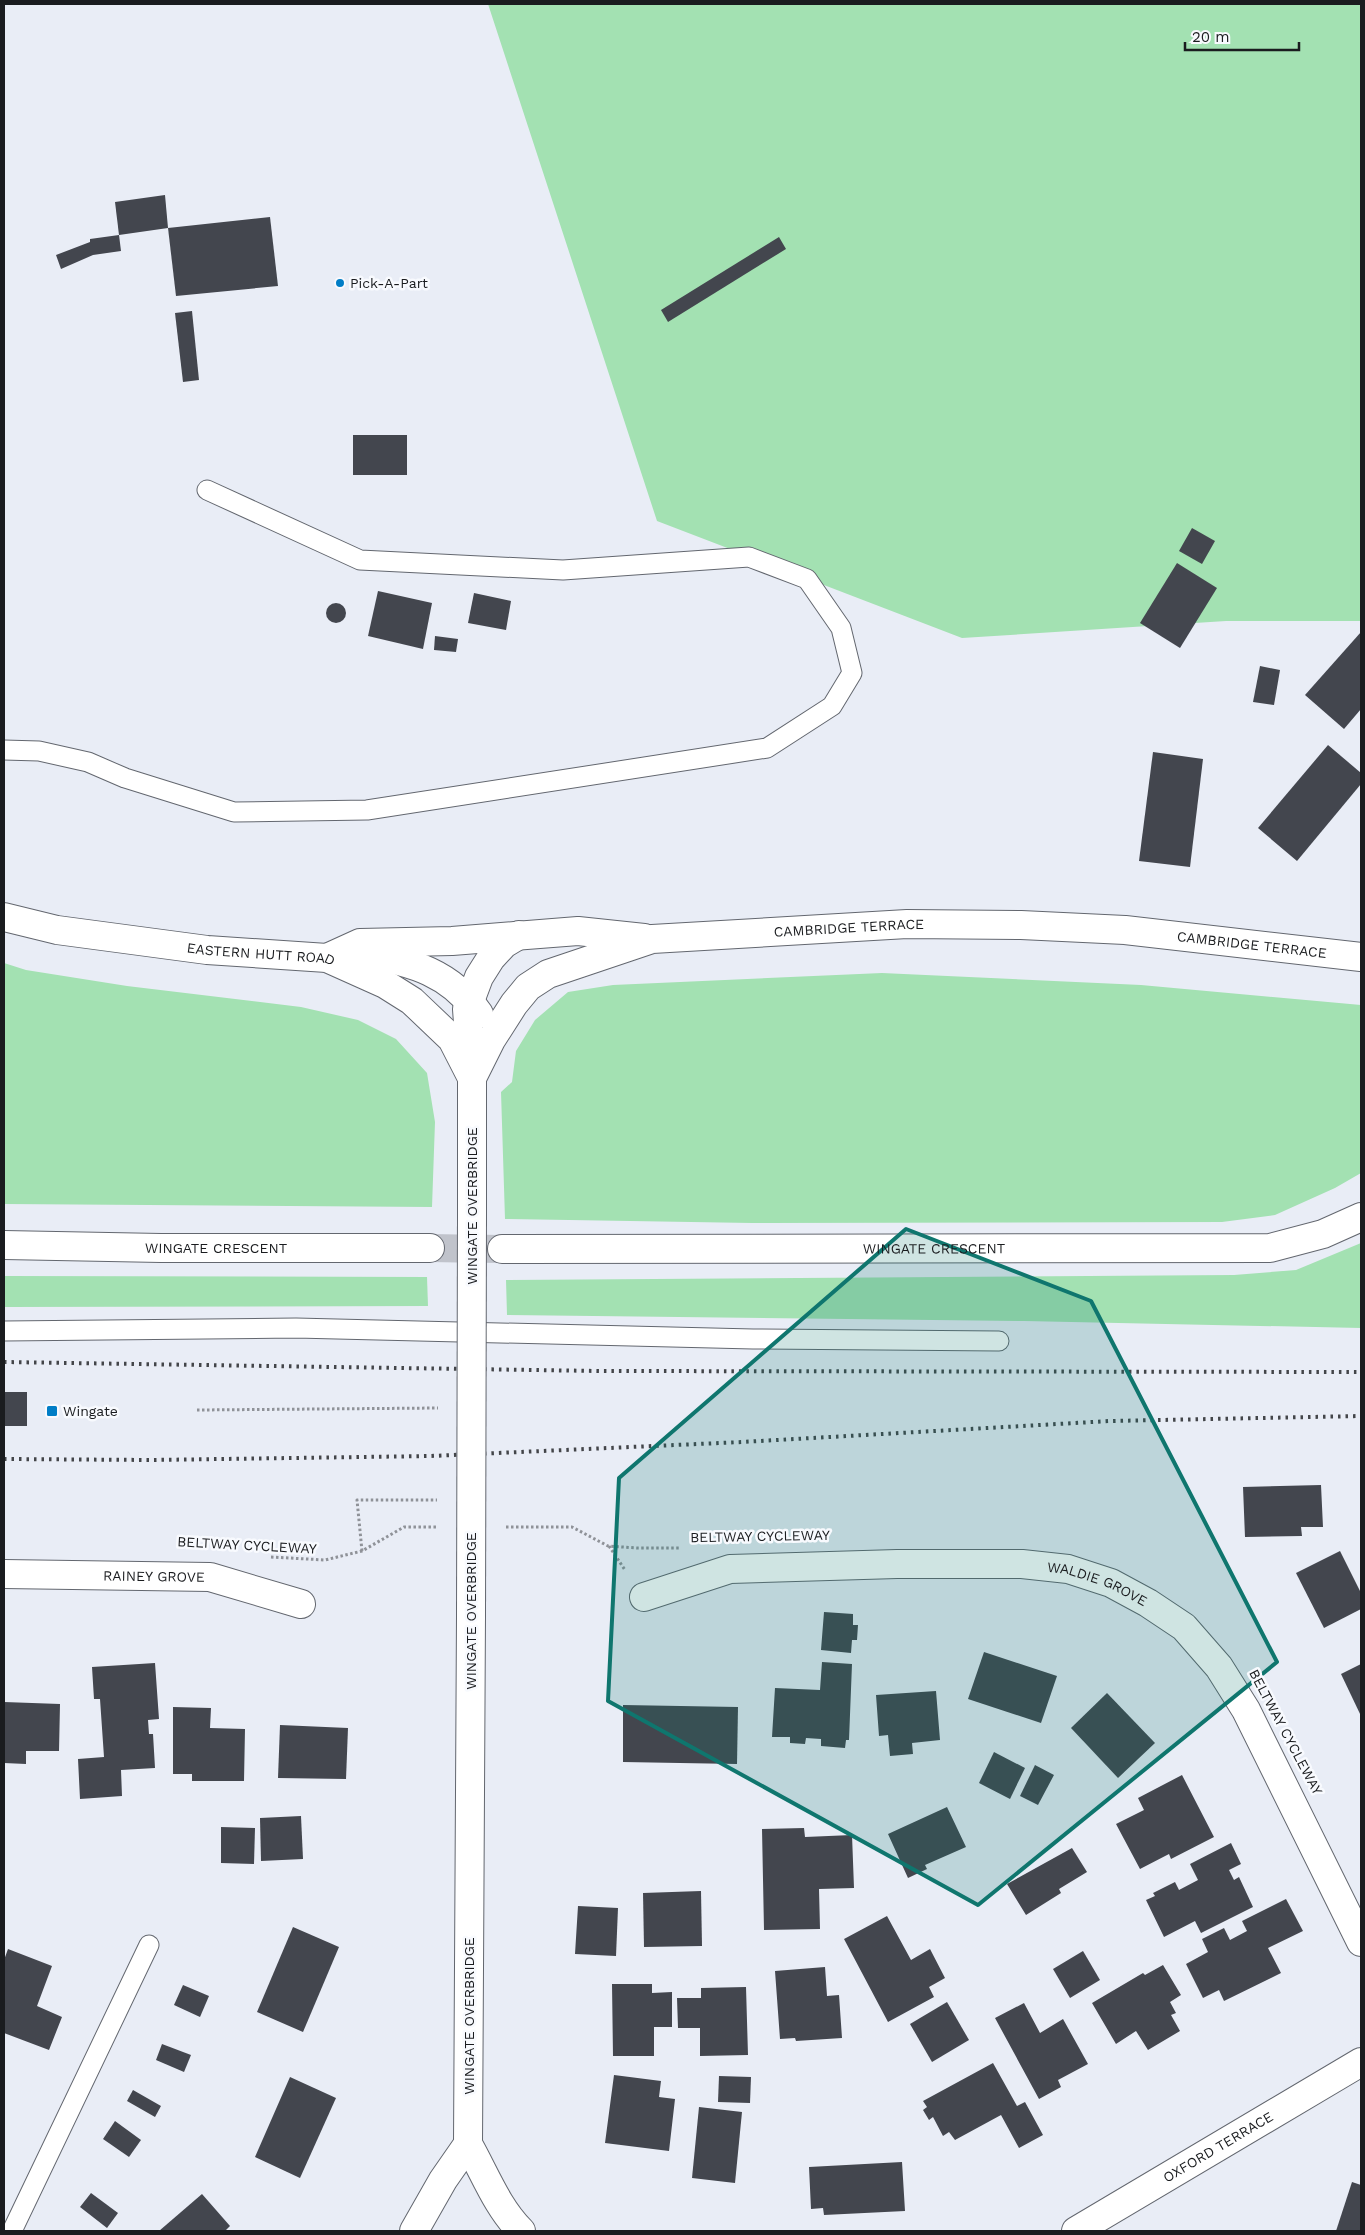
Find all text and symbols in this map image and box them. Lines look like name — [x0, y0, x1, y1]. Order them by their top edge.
scale bar — [1185, 20, 1299, 52]
text: 20 m — [1192, 28, 1230, 46]
place label: Pick-A-Part — [350, 275, 428, 291]
marker: Pick-A-Part — [334, 277, 346, 289]
street label: CAMBRIDGE TERRACE — [773, 916, 924, 940]
street label: CAMBRIDGE TERRACE — [1176, 928, 1328, 961]
street label: EASTERN HUTT ROAD — [186, 939, 338, 969]
street label: WINGATE OVERBRIDGE — [464, 1127, 480, 1285]
street label: WINGATE CRESCENT — [145, 1240, 288, 1256]
street label: WINGATE CRESCENT — [863, 1240, 1006, 1257]
place label: Wingate — [63, 1403, 118, 1419]
marker: Wingate — [45, 1404, 59, 1418]
street label: BELTWAY CYCLEWAY — [690, 1527, 830, 1545]
street label: WINGATE OVERBRIDGE — [463, 1532, 479, 1690]
street label: BELTWAY CYCLEWAY — [177, 1533, 317, 1557]
street label: WALDIE GROVE — [1046, 1559, 1150, 1609]
street label: RAINEY GROVE — [103, 1567, 205, 1585]
street label: BELTWAY CYCLEWAY — [1246, 1666, 1326, 1798]
street label: WINGATE OVERBRIDGE — [461, 1937, 477, 2095]
street label: OXFORD TERRACE — [1160, 2108, 1276, 2186]

